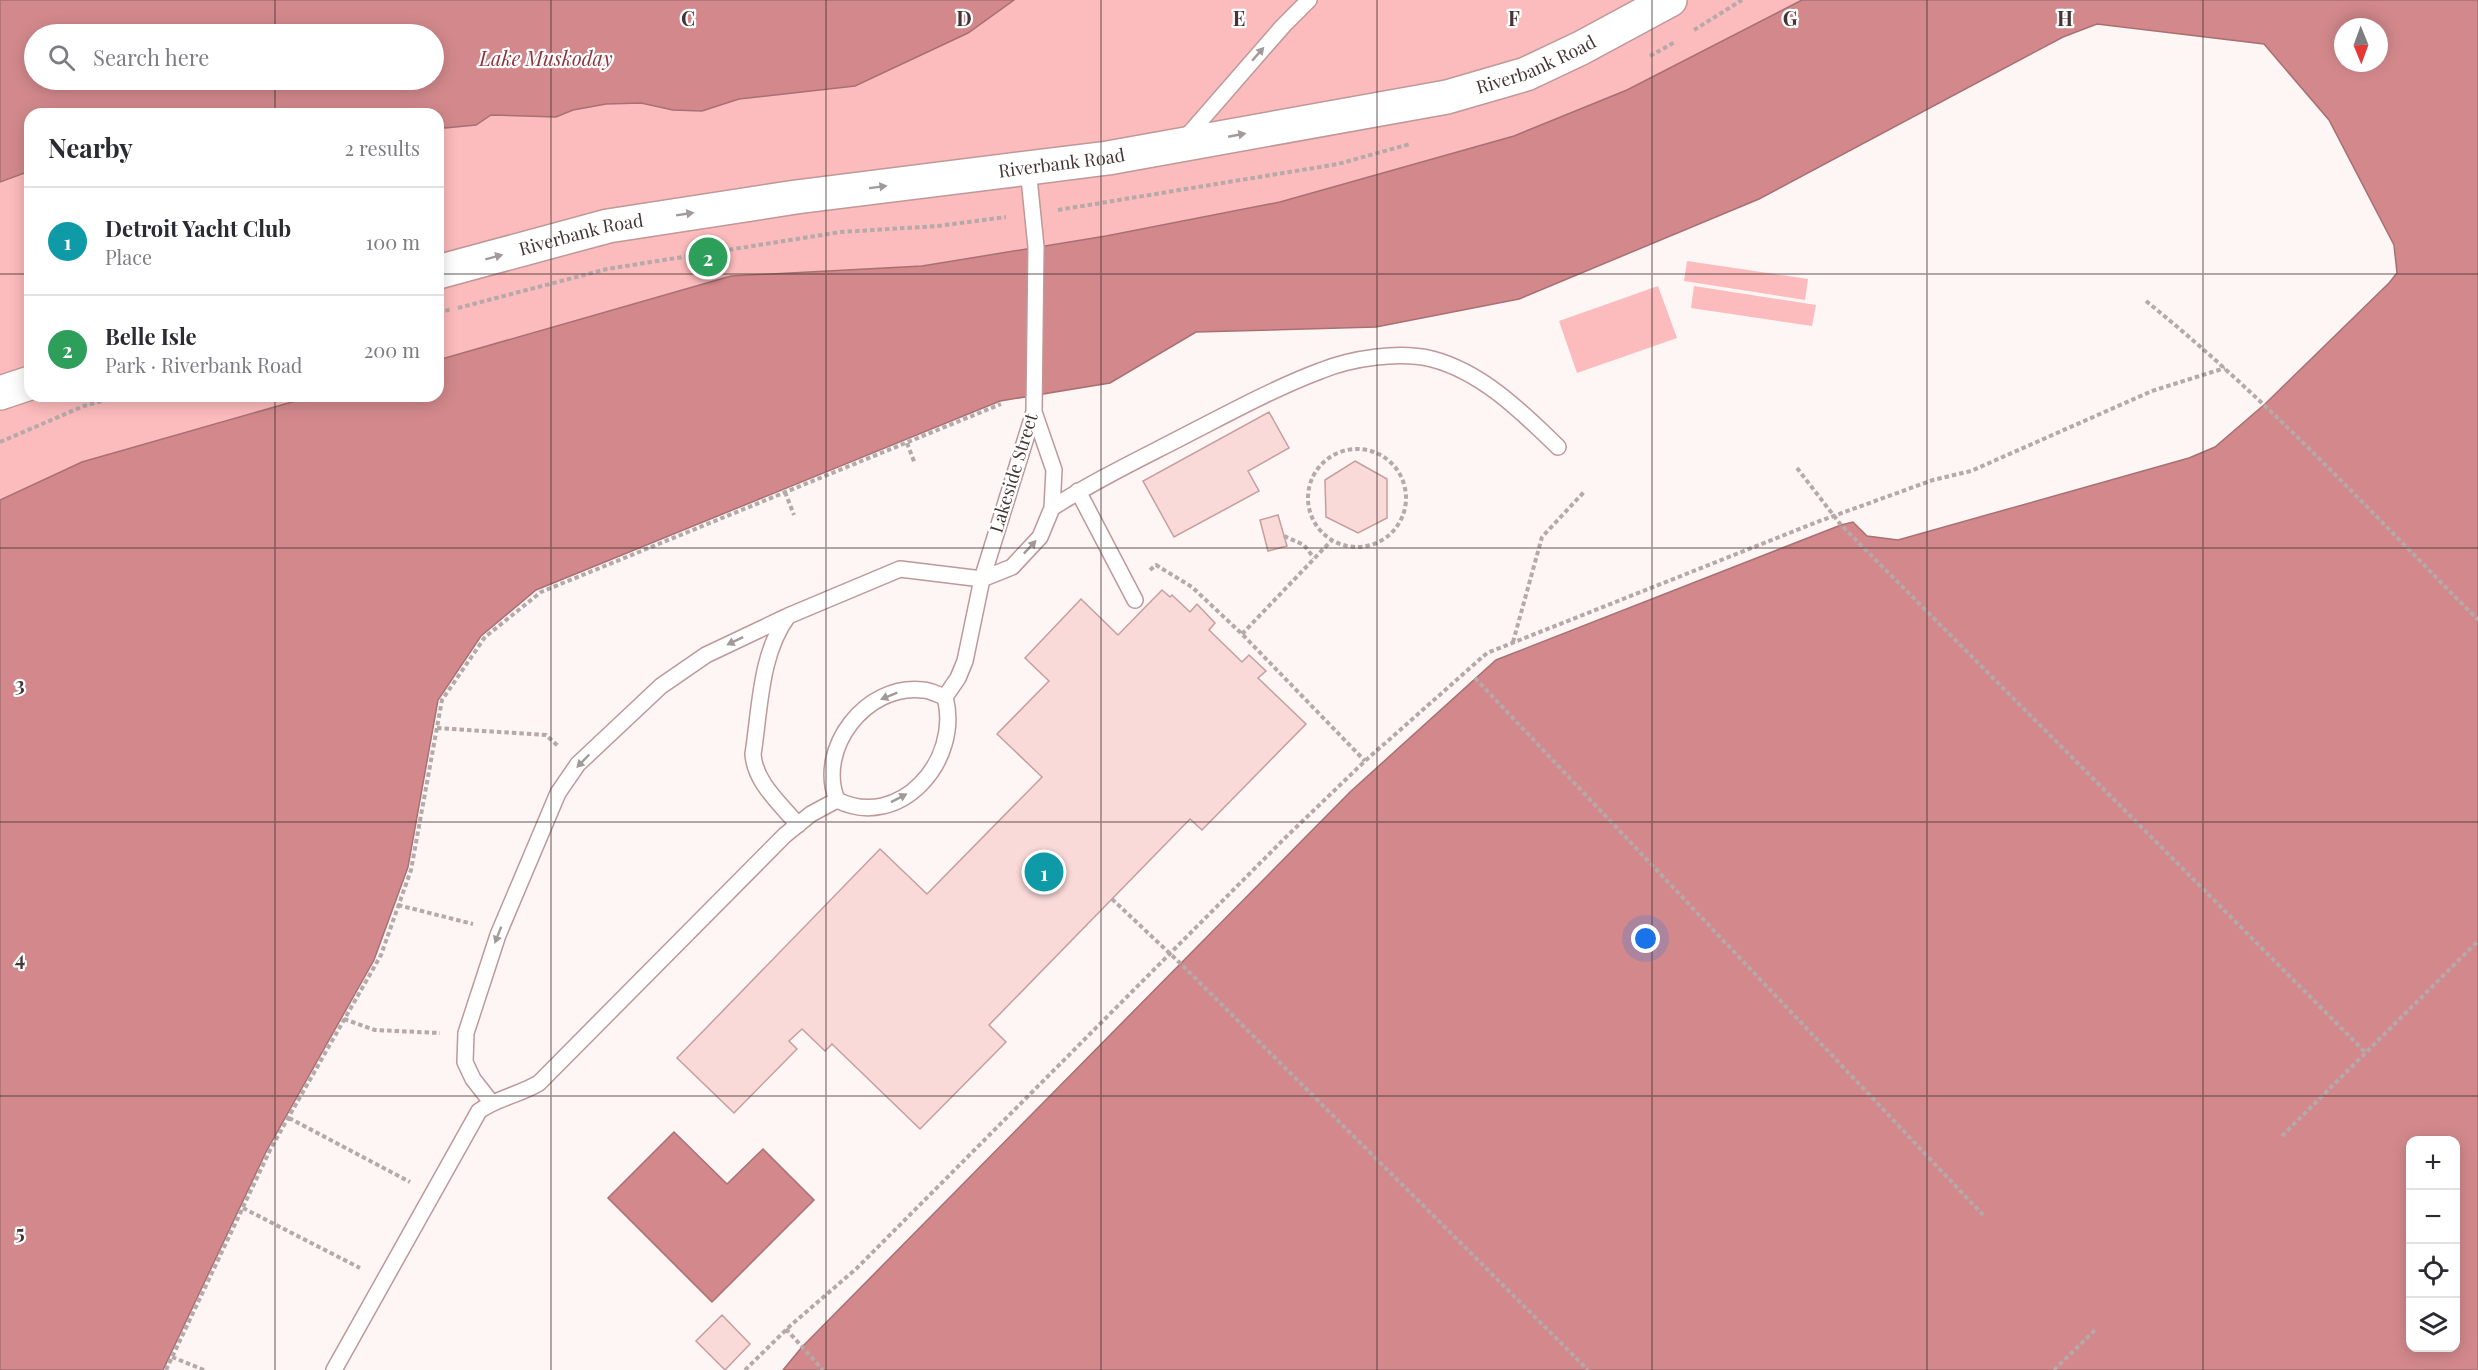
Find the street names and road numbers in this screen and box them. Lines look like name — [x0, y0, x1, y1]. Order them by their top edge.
street label: Riverbank Road — [1473, 29, 1600, 99]
street label: Riverbank Road — [997, 142, 1127, 183]
street label: Riverbank Road — [516, 208, 645, 261]
street label: Lakeside Street — [983, 409, 1043, 535]

